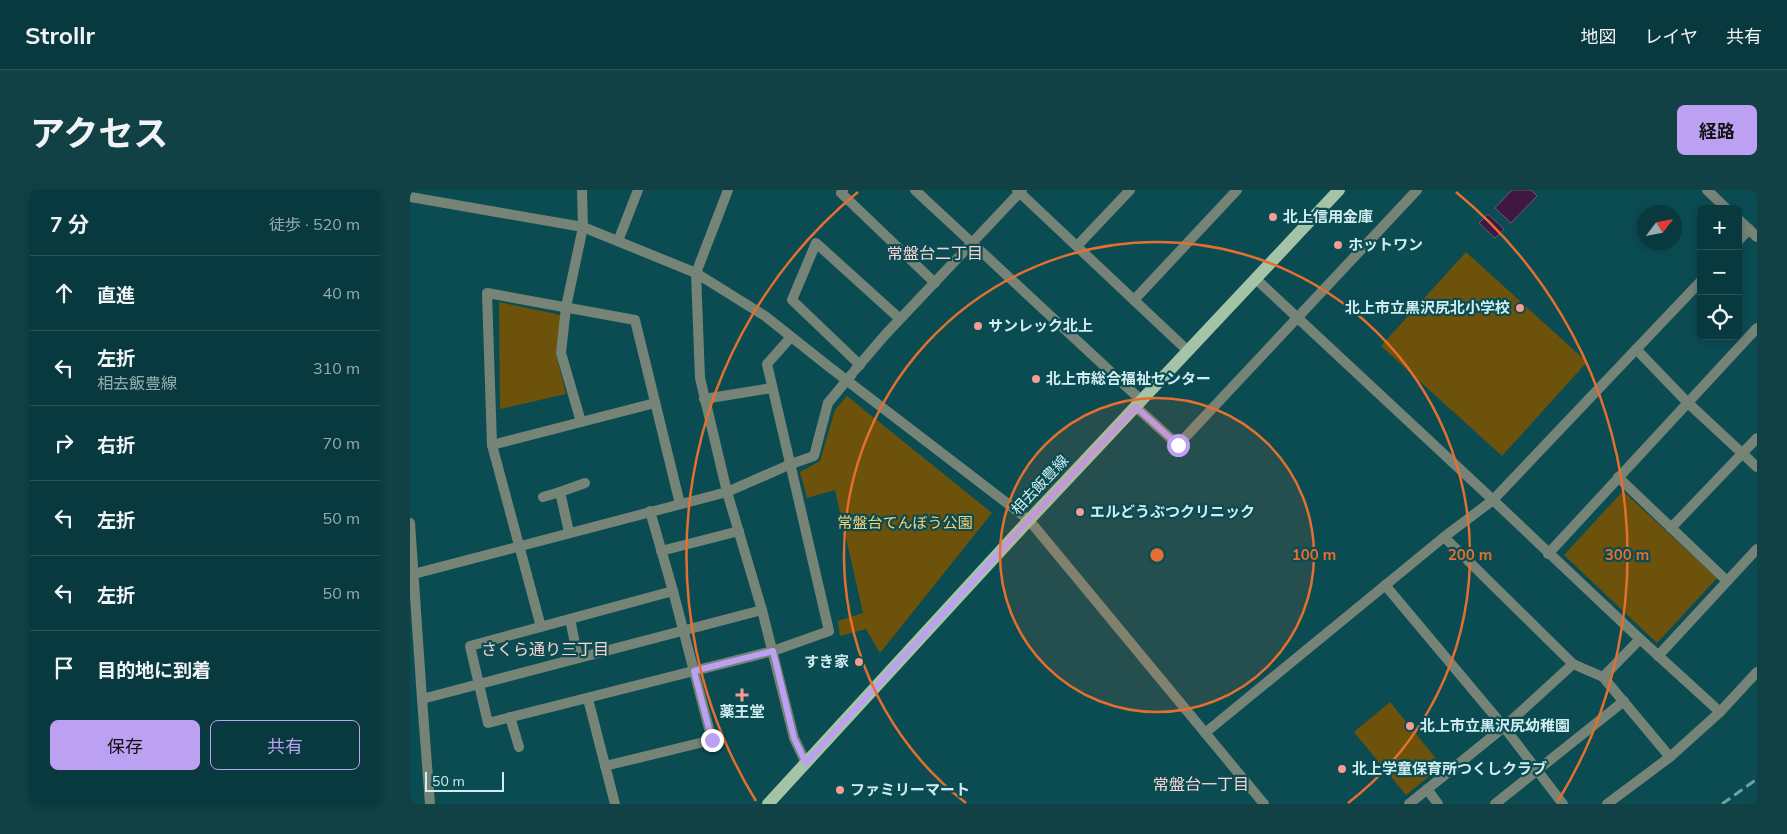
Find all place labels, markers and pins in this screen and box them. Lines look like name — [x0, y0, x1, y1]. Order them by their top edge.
place label: 北上信用金庫 — [1283, 207, 1373, 226]
marker: 北上信用金庫 — [1267, 211, 1279, 223]
place label: ホットワン — [1348, 235, 1423, 254]
marker: ホットワン — [1332, 239, 1344, 251]
place label: 北上市立黒沢尻北小学校 — [1345, 298, 1510, 317]
marker: 北上市立黒沢尻北小学校 — [1514, 302, 1526, 314]
place label: サンレック北上 — [988, 316, 1093, 335]
marker: サンレック北上 — [972, 320, 984, 332]
place label: 北上市総合福祉センター — [1046, 369, 1211, 388]
marker: 北上市総合福祉センター — [1030, 373, 1042, 385]
place label: エルどうぶつクリニック — [1090, 502, 1255, 521]
marker: エルどうぶつクリニック — [1074, 506, 1086, 518]
centre of rings — [1148, 546, 1166, 564]
place label: すき家 — [804, 652, 849, 671]
marker: すき家 — [853, 656, 865, 668]
marker: 薬王堂 — [736, 689, 748, 701]
place label: 薬王堂 — [719, 702, 765, 721]
place label: 北上市立黒沢尻幼稚園 — [1420, 716, 1570, 735]
marker: 北上市立黒沢尻幼稚園 — [1404, 720, 1416, 732]
place label: 北上学童保育所つくしクラブ — [1352, 759, 1547, 778]
marker: 北上学童保育所つくしクラブ — [1336, 763, 1348, 775]
place label: ファミリーマート — [850, 780, 970, 799]
marker: ファミリーマート — [834, 784, 846, 796]

